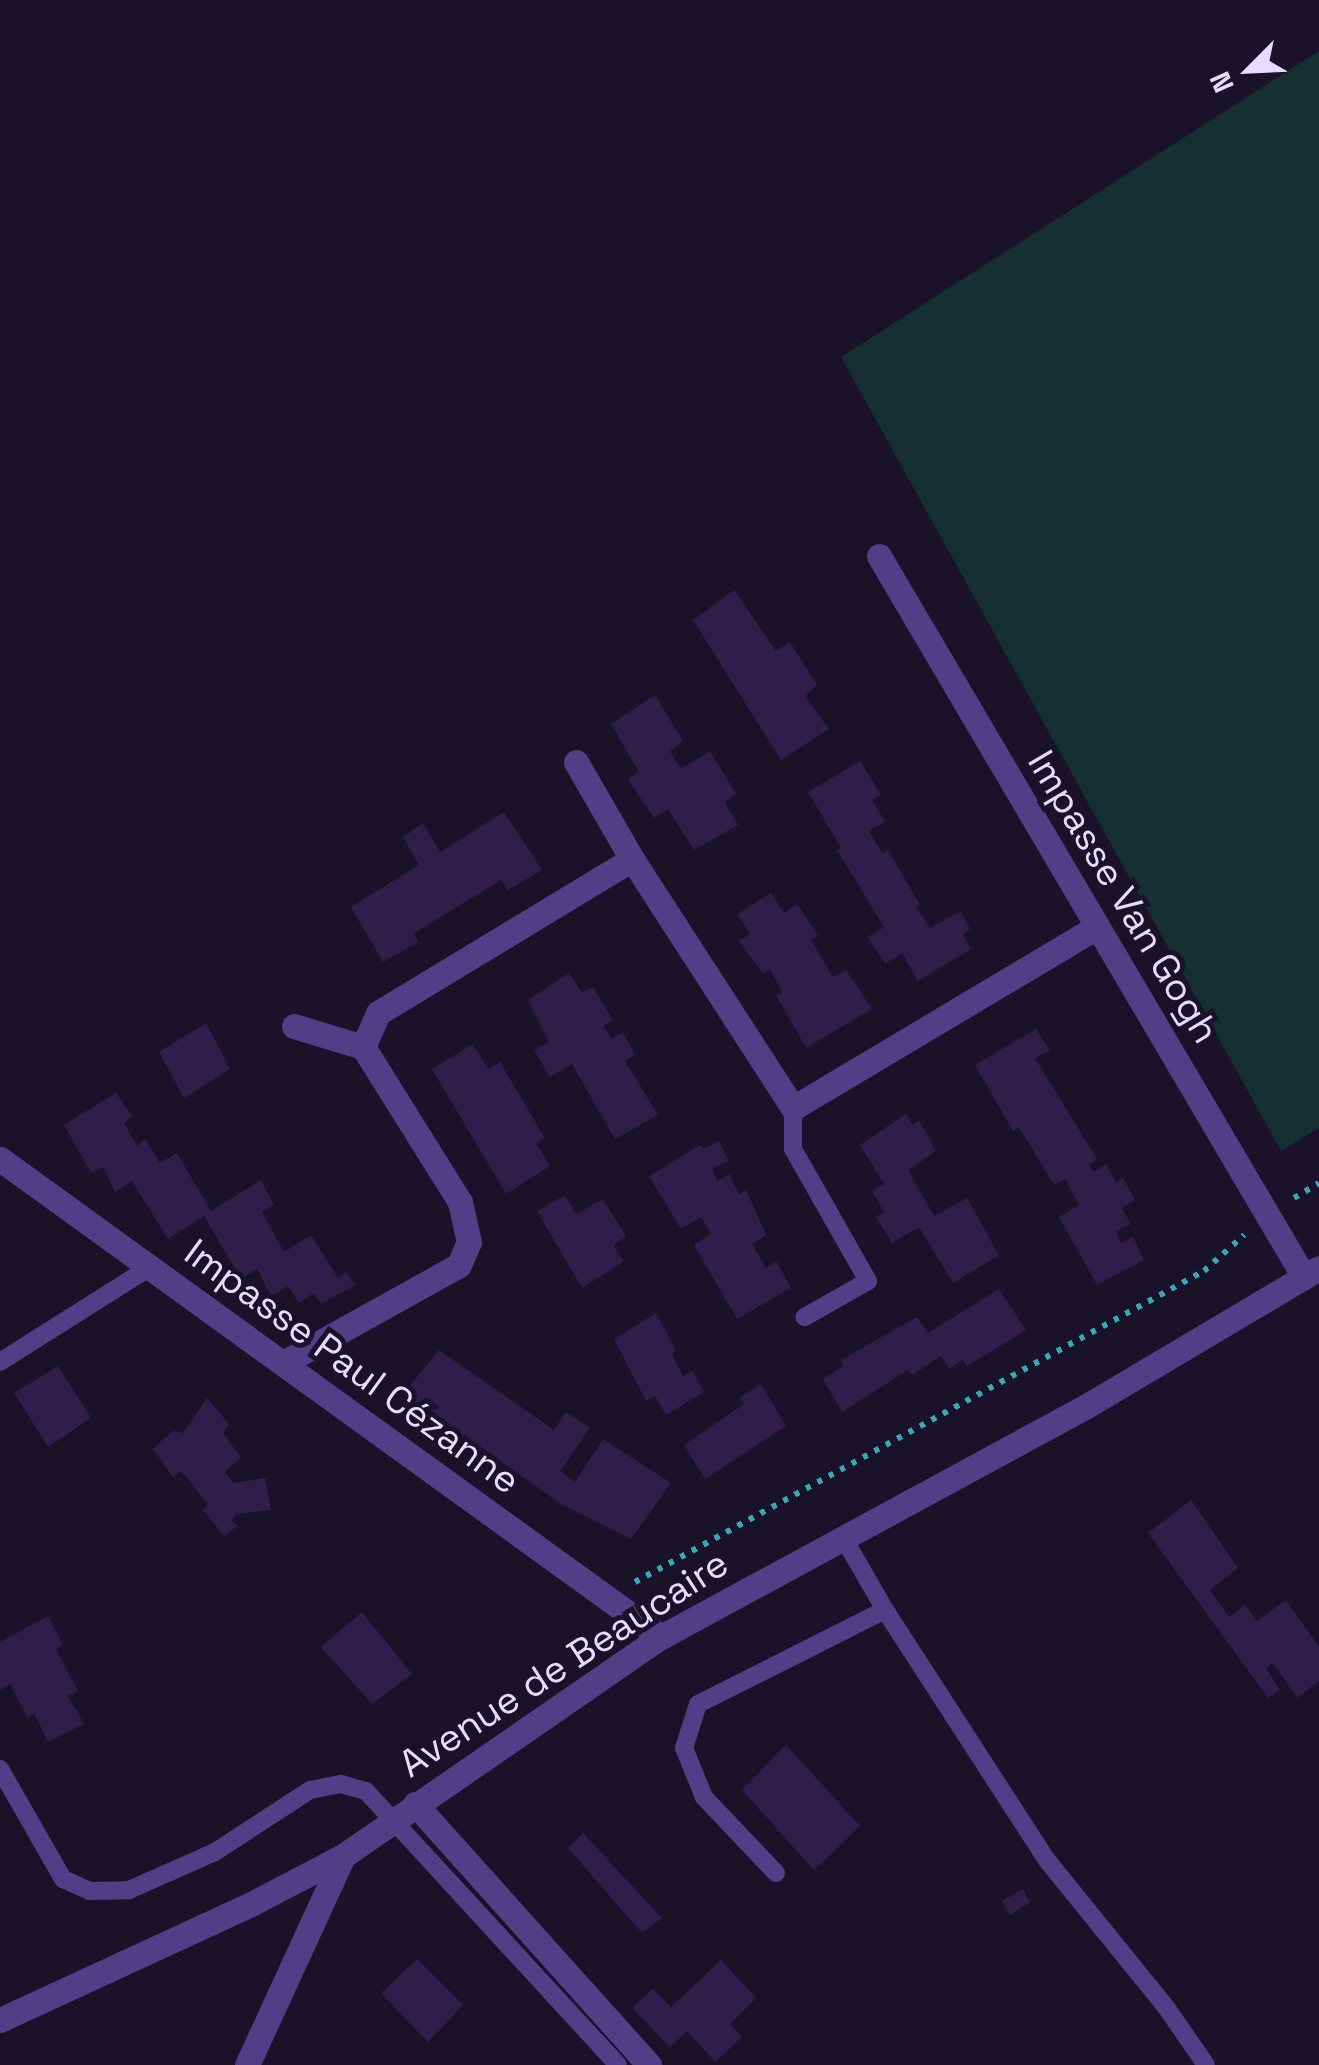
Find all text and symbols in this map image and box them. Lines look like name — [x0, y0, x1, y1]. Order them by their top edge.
north arrow — [1199, 20, 1299, 120]
text: N — [1201, 66, 1242, 98]
street label: Impasse Van Gogh — [1018, 742, 1228, 1052]
street label: Impasse Paul Cézanne — [175, 1230, 529, 1504]
street label: Avenue de Beaucaire — [391, 1541, 737, 1787]

